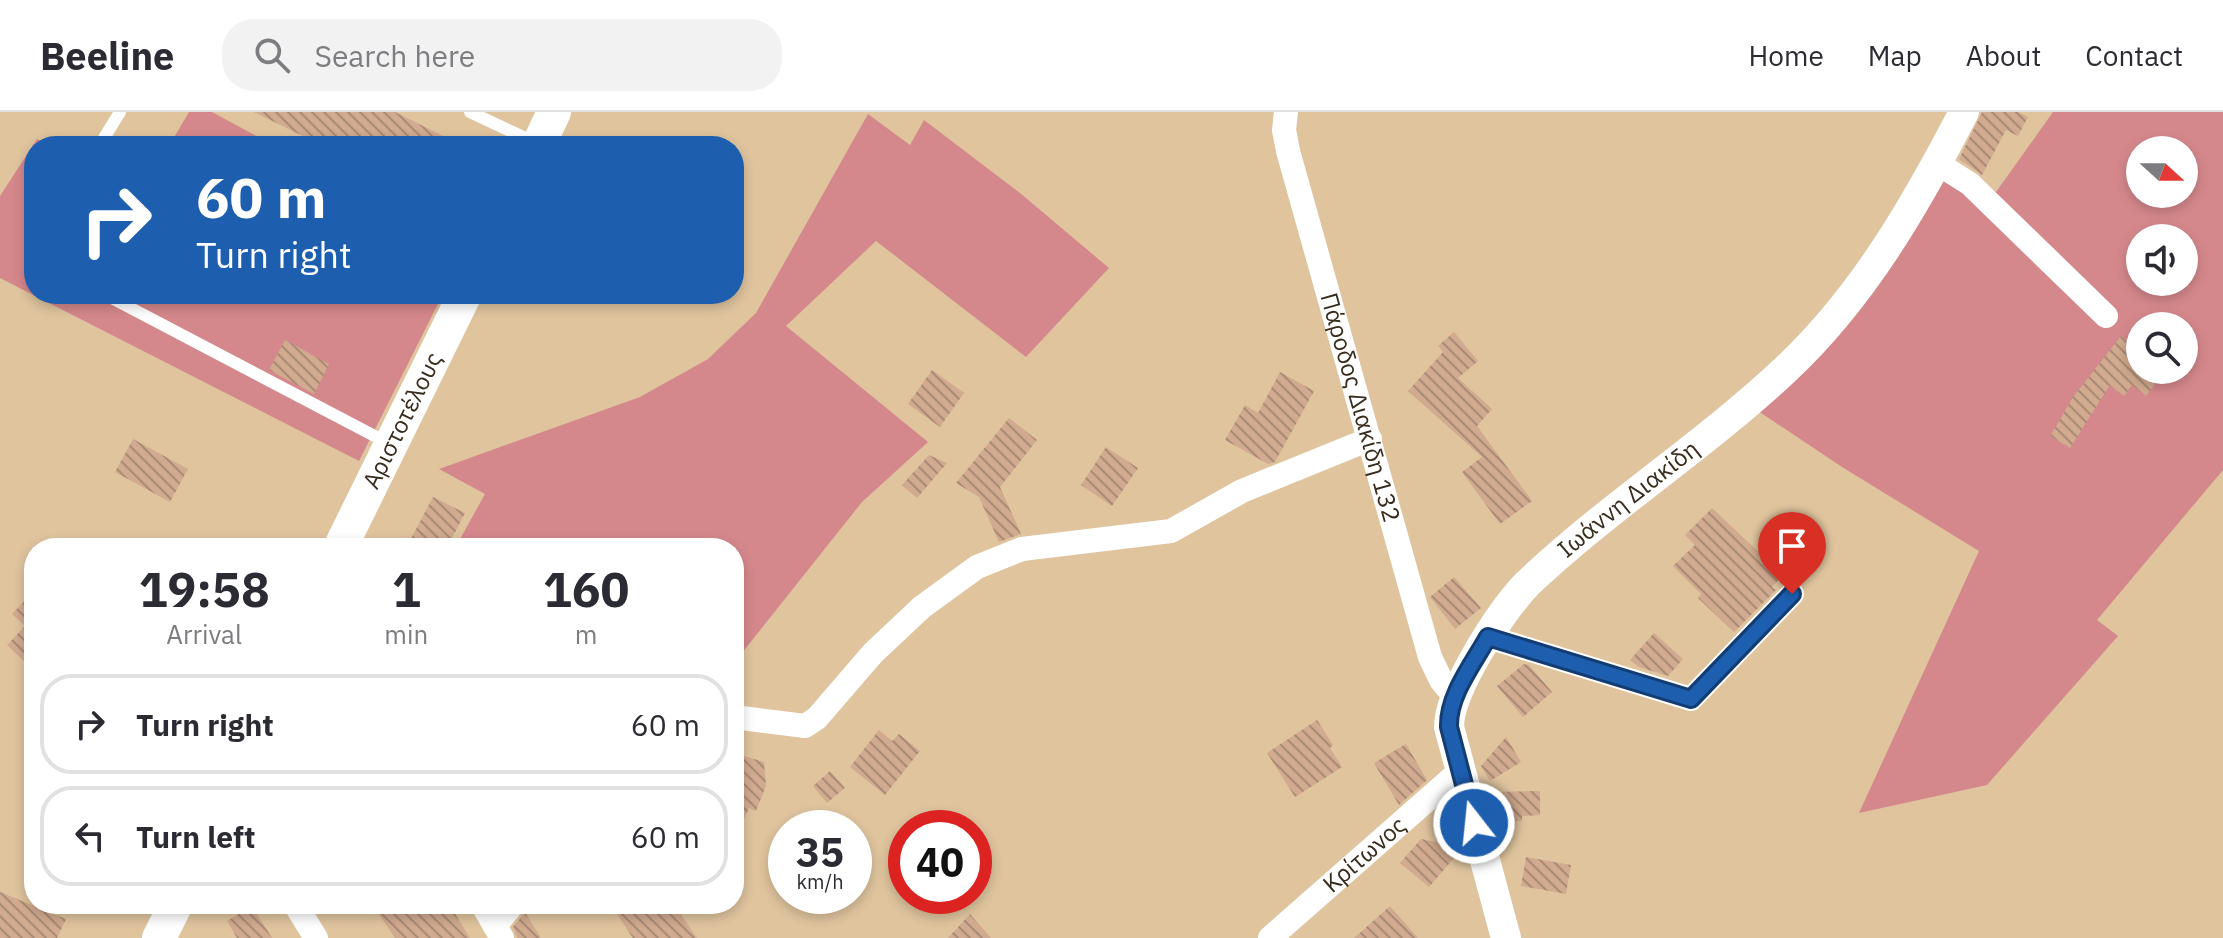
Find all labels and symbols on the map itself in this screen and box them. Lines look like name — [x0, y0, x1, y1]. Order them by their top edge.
north arrow — [2126, 136, 2198, 208]
street label: Πάροδος Διακίδη 132 — [1314, 289, 1408, 526]
street label: Αριστοτέλους — [355, 347, 449, 494]
street label: Ιωάννη Διακίδη — [1550, 432, 1705, 564]
pin — [1758, 512, 1826, 594]
position arrow — [1432, 781, 1516, 865]
street label: Κρίτωνος — [1316, 809, 1412, 899]
speed limit sign: 40 — [888, 810, 992, 914]

